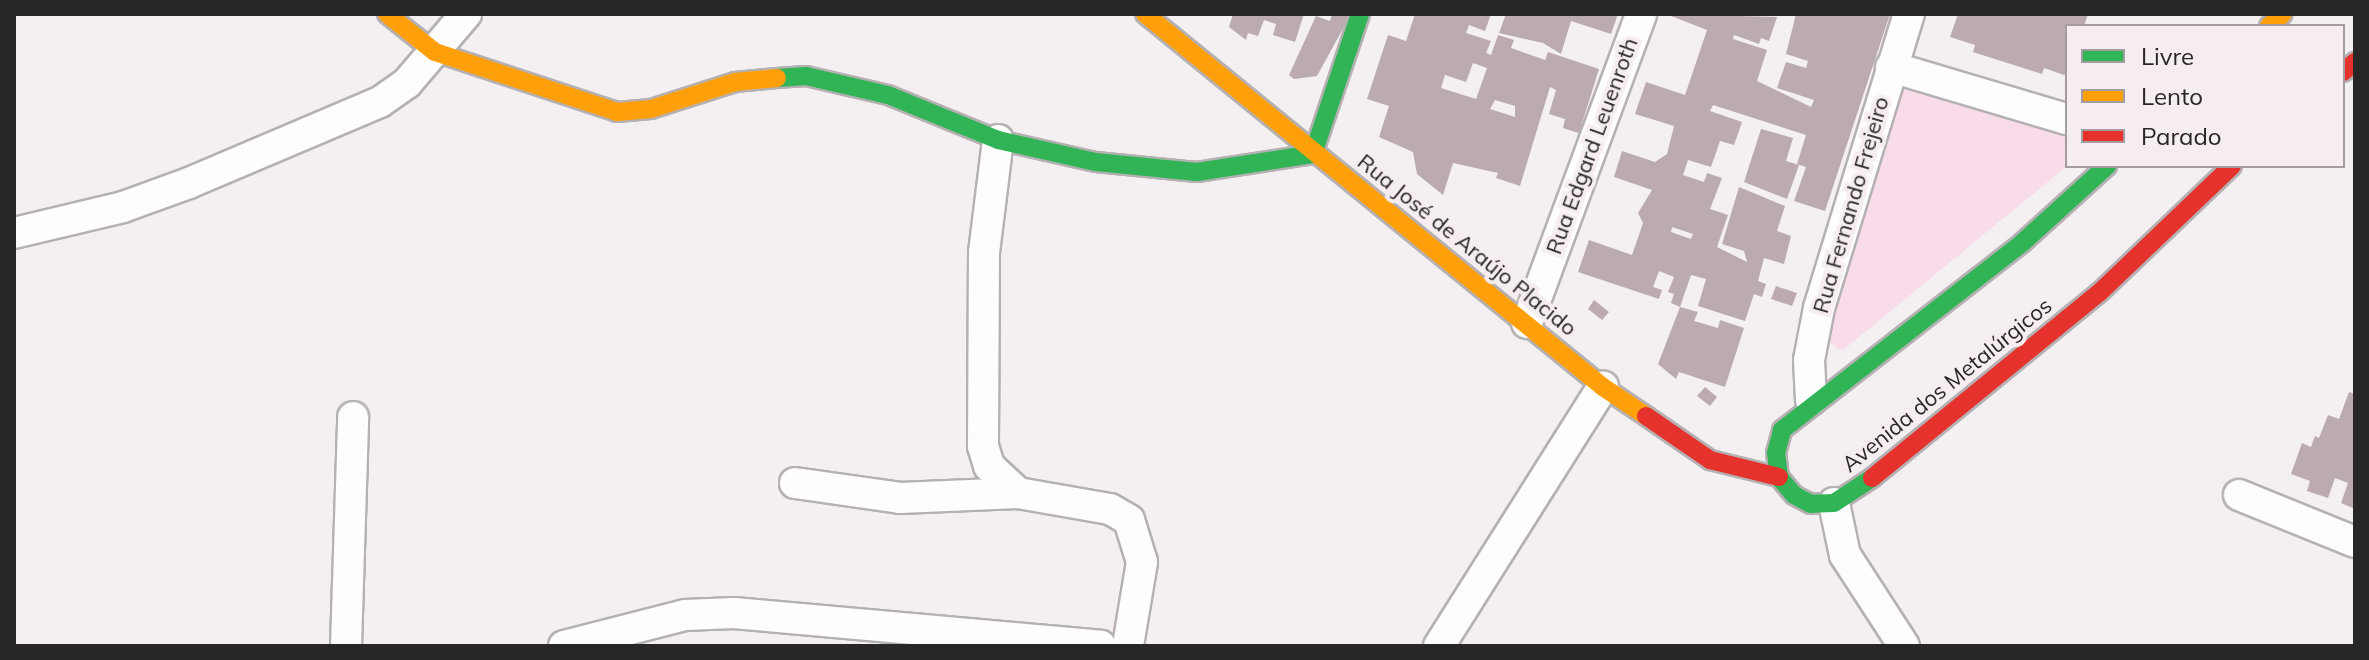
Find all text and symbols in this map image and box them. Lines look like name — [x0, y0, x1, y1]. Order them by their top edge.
legend — [2065, 24, 2345, 168]
street label: Rua Edgard Leuenroth — [1541, 34, 1643, 258]
text: Livre — [2141, 41, 2194, 71]
text: Lento — [2141, 81, 2203, 111]
street label: Rua Fernando Frejeiro — [1807, 94, 1895, 316]
text: Parado — [2141, 121, 2222, 151]
street label: Rua José de Araújo Placido — [1352, 148, 1582, 342]
street label: Avenida dos Metalúrgicos — [1837, 292, 2057, 478]

